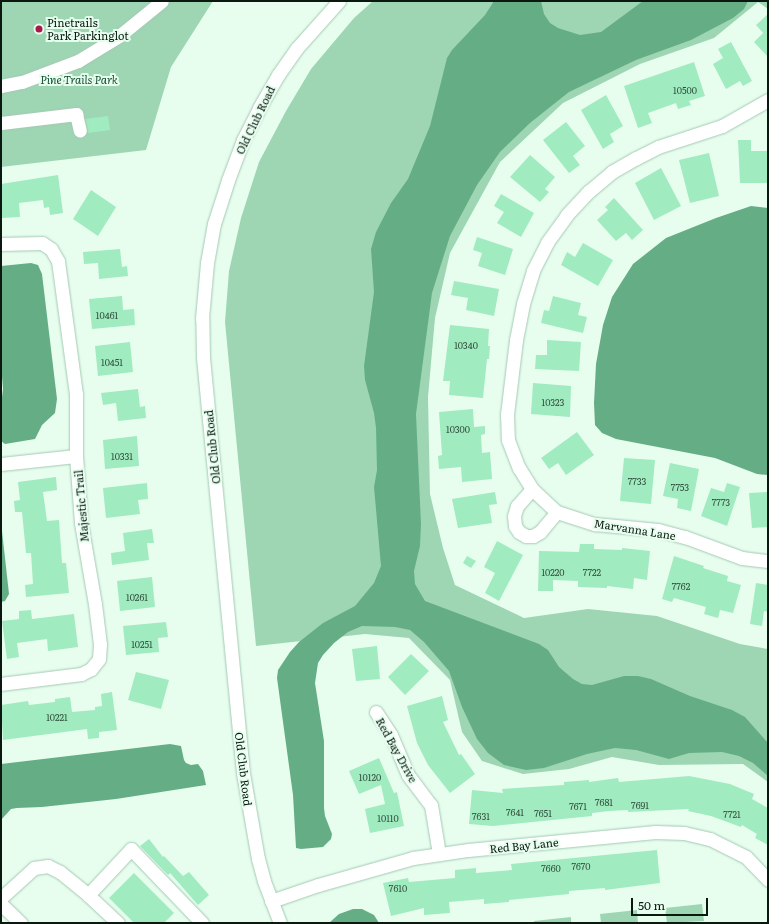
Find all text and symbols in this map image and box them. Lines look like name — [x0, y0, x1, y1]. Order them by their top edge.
place label: Pinetrails Park Parkinglot — [47, 16, 129, 42]
marker: Pinetrails Park Parkinglot — [34, 24, 44, 34]
park label: Pine Trails Park — [40, 72, 118, 86]
street label: Old Club Road — [233, 84, 277, 156]
house number: 10500 — [673, 85, 697, 95]
house number: 10461 — [96, 310, 118, 320]
house number: 10340 — [454, 340, 478, 350]
house number: 10451 — [101, 357, 123, 367]
house number: 10323 — [542, 397, 564, 407]
street label: Old Club Road — [202, 409, 222, 485]
house number: 10300 — [446, 424, 470, 434]
house number: 10331 — [111, 451, 133, 461]
street label: Majestic Trail — [71, 469, 91, 543]
house number: 7733 — [628, 476, 646, 486]
house number: 7753 — [671, 482, 689, 492]
house number: 7773 — [712, 497, 730, 507]
street label: Marvanna Lane — [593, 516, 677, 542]
house number: 10220 — [541, 567, 565, 577]
house number: 7722 — [583, 567, 601, 577]
house number: 7762 — [672, 581, 690, 591]
house number: 10261 — [126, 592, 148, 602]
house number: 10251 — [131, 639, 153, 649]
house number: 10221 — [46, 712, 68, 722]
street label: Red Bay Drive — [374, 715, 420, 785]
street label: Old Club Road — [233, 731, 255, 807]
house number: 10120 — [359, 772, 381, 782]
house number: 7681 — [595, 797, 613, 807]
house number: 7691 — [631, 800, 649, 810]
house number: 7671 — [569, 801, 587, 811]
house number: 7641 — [506, 807, 524, 817]
house number: 7651 — [534, 808, 552, 818]
house number: 7721 — [723, 809, 741, 819]
house number: 7631 — [472, 811, 490, 821]
house number: 10110 — [377, 813, 399, 823]
street label: Red Bay Lane — [489, 835, 559, 855]
house number: 7670 — [571, 861, 591, 871]
house number: 7660 — [541, 863, 561, 873]
house number: 7610 — [389, 883, 407, 893]
scale bar — [633, 890, 710, 916]
text: 50 m — [638, 896, 665, 914]

